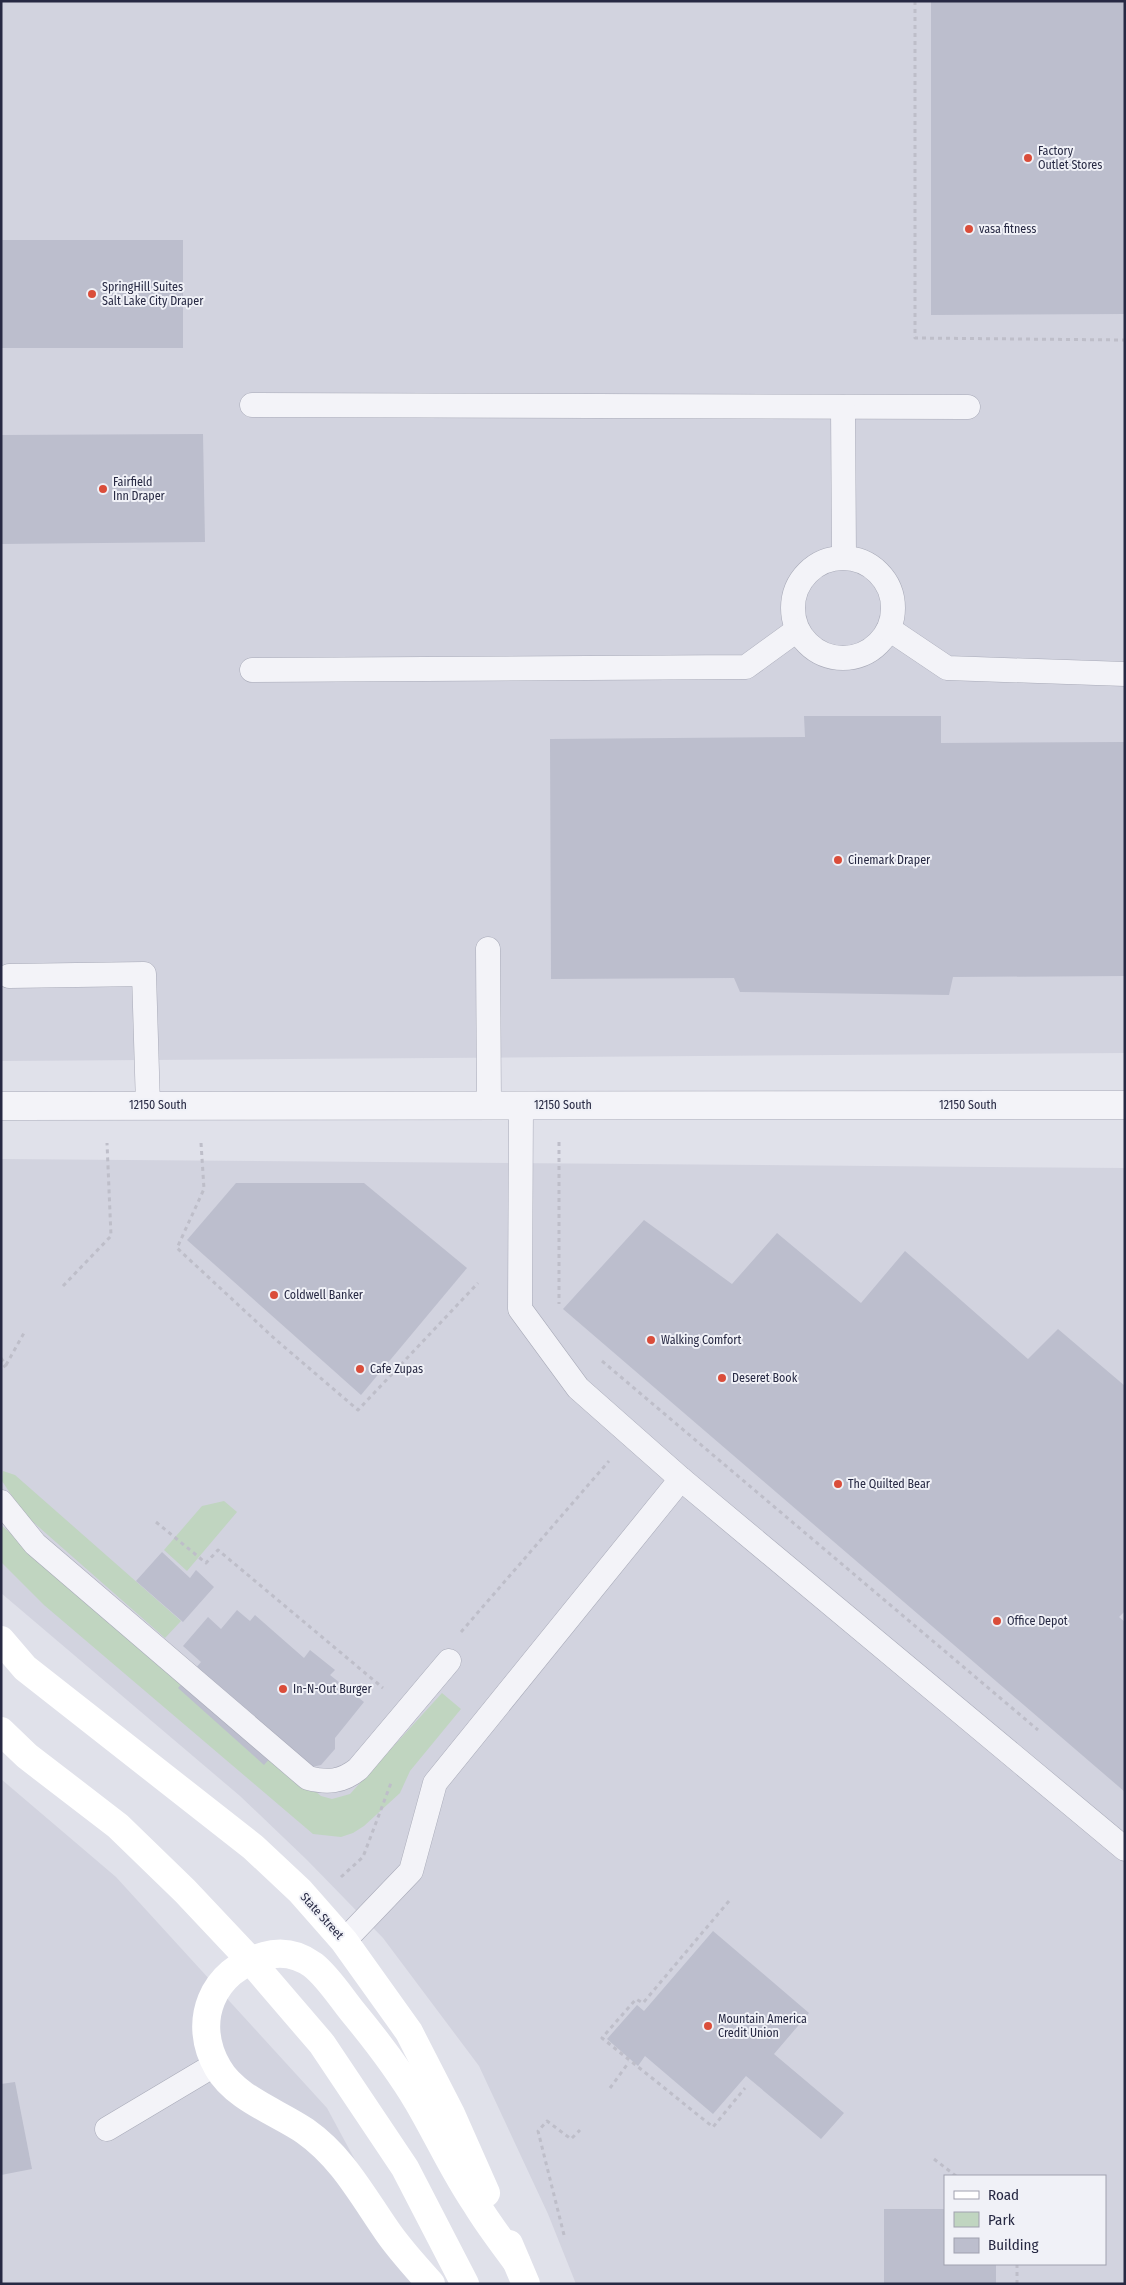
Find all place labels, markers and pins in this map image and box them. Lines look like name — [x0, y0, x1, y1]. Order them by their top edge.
place label: Factory Outlet Stores — [1038, 144, 1102, 172]
marker: Factory Outlet Stores — [1022, 152, 1034, 164]
place label: vasa fitness — [979, 222, 1036, 236]
marker: vasa fitness — [963, 223, 975, 235]
place label: SpringHill Suites Salt Lake City Draper — [102, 280, 204, 308]
marker: SpringHill Suites Salt Lake City Draper — [86, 288, 98, 300]
place label: Fairfield Inn Draper — [113, 475, 166, 503]
marker: Fairfield Inn Draper — [97, 483, 109, 495]
place label: Cinemark Draper — [848, 853, 931, 867]
marker: Cinemark Draper — [832, 854, 844, 866]
place label: Coldwell Banker — [284, 1288, 364, 1302]
marker: Coldwell Banker — [268, 1289, 280, 1301]
place label: Walking Comfort — [661, 1333, 741, 1347]
marker: Walking Comfort — [645, 1334, 657, 1346]
place label: Cafe Zupas — [370, 1362, 423, 1376]
marker: Cafe Zupas — [354, 1363, 366, 1375]
place label: Deseret Book — [732, 1371, 798, 1385]
marker: Deseret Book — [716, 1372, 728, 1384]
place label: The Quilted Bear — [848, 1477, 931, 1491]
marker: The Quilted Bear — [832, 1478, 844, 1490]
place label: Office Depot — [1007, 1614, 1068, 1628]
marker: Office Depot — [991, 1615, 1003, 1627]
place label: In-N-Out Burger — [293, 1682, 372, 1696]
marker: In-N-Out Burger — [277, 1683, 289, 1695]
place label: Mountain America Credit Union — [718, 2012, 807, 2040]
marker: Mountain America Credit Union — [702, 2020, 714, 2032]

